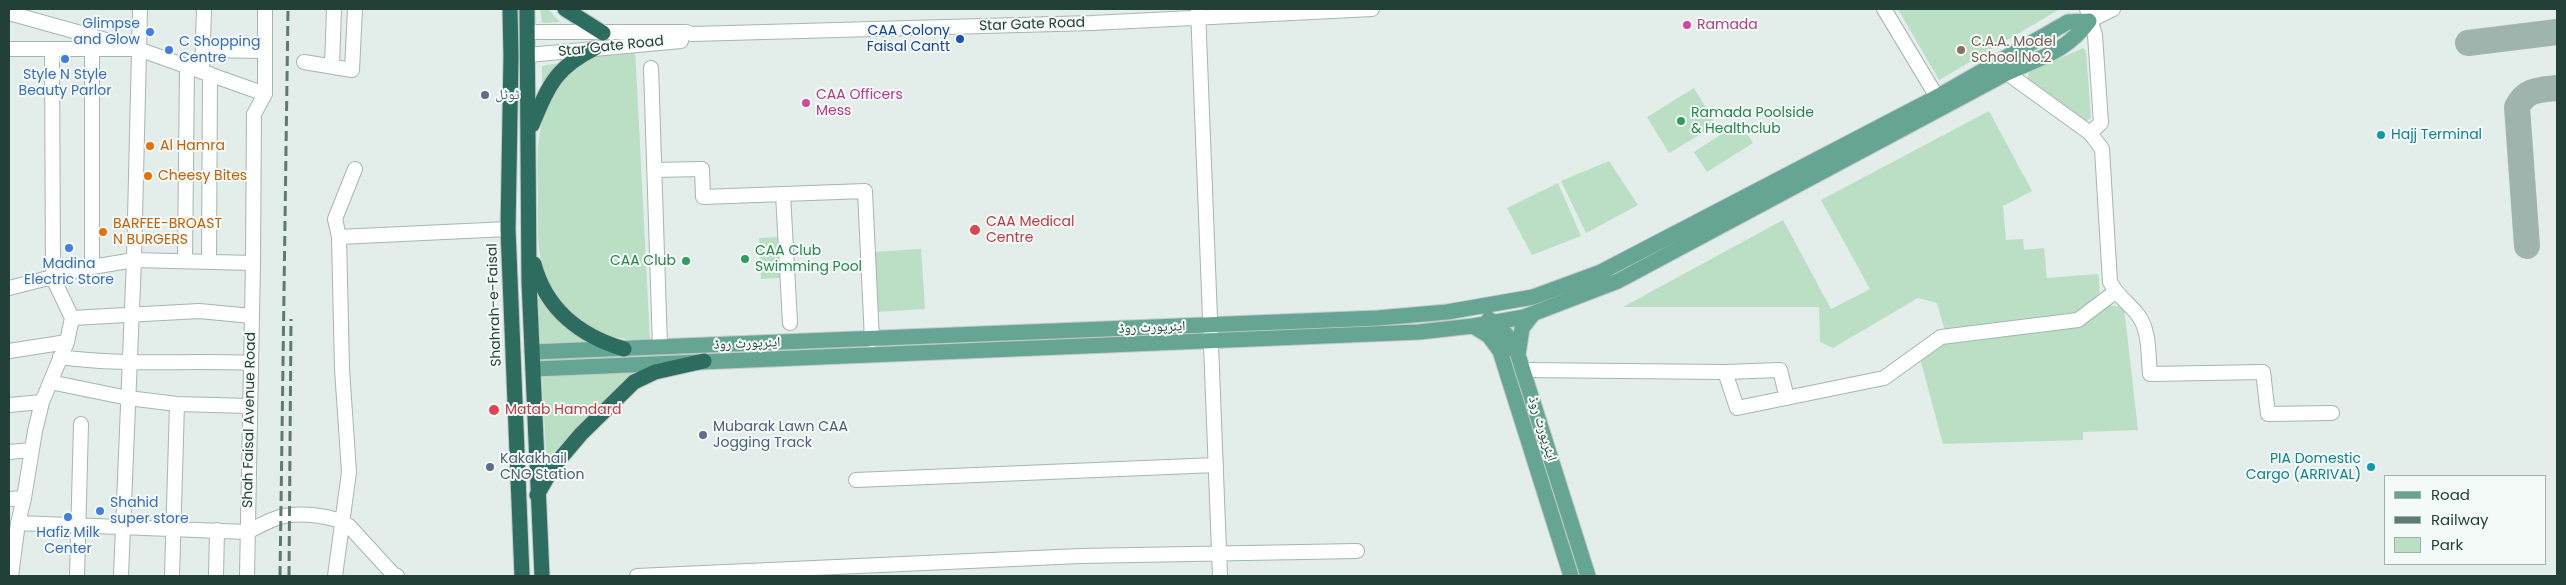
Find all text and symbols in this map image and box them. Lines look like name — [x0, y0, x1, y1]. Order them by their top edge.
street label: Star Gate Road — [979, 15, 1085, 35]
place label: Glimpse and Glow — [74, 16, 140, 48]
place label: Ramada — [1697, 17, 1758, 33]
marker: Ramada — [1681, 19, 1693, 31]
place label: CAA Colony Faisal Cantt — [867, 23, 950, 56]
marker: Glimpse and Glow — [144, 26, 156, 38]
street label: Star Gate Road — [557, 33, 665, 61]
marker: CAA Colony Faisal Cantt — [954, 33, 966, 45]
place label: C Shopping Centre — [179, 34, 260, 66]
place label: C.A.A. Model School No.2 — [1971, 34, 2056, 66]
marker: C Shopping Centre — [163, 44, 175, 56]
marker: C.A.A. Model School No.2 — [1955, 44, 1967, 56]
marker: Style N Style Beauty Parlor — [59, 53, 71, 65]
place label: Style N Style Beauty Parlor — [19, 67, 111, 100]
place label: ٹوٹل — [495, 87, 519, 103]
place label: CAA Officers Mess — [816, 87, 903, 120]
marker: ٹوٹل — [479, 89, 491, 101]
marker: CAA Officers Mess — [800, 97, 812, 109]
place label: Ramada Poolside & Healthclub — [1691, 105, 1814, 138]
marker: Ramada Poolside & Healthclub — [1675, 115, 1687, 127]
place label: Hajj Terminal — [2391, 127, 2482, 143]
marker: Hajj Terminal — [2375, 129, 2387, 141]
place label: Al Hamra — [160, 138, 225, 154]
marker: Al Hamra — [144, 140, 156, 152]
place label: Cheesy Bites — [158, 168, 247, 184]
marker: Cheesy Bites — [142, 170, 154, 182]
place label: CAA Medical Centre — [986, 214, 1074, 246]
place label: BARFEE-BROAST N BURGERS — [113, 216, 222, 248]
marker: CAA Medical Centre — [968, 223, 982, 237]
marker: BARFEE-BROAST N BURGERS — [97, 226, 109, 238]
marker: Madina Electric Store — [63, 242, 75, 254]
street label: Shahrah-e-Faisal — [484, 243, 506, 367]
place label: CAA Club Swimming Pool — [755, 243, 862, 276]
place label: CAA Club — [610, 253, 676, 269]
marker: CAA Club Swimming Pool — [739, 253, 751, 265]
marker: CAA Club — [680, 255, 692, 267]
place label: Madina Electric Store — [24, 256, 114, 288]
street label: ایئرپورٹ روڈ — [1118, 318, 1186, 338]
street label: Shah Faisal Avenue Road — [240, 332, 260, 508]
street label: ایئرپورٹ روڈ — [713, 334, 781, 354]
street label: ایئرپورٹ روڈ — [1524, 395, 1560, 463]
place label: Matab Hamdard — [505, 402, 621, 418]
marker: Matab Hamdard — [487, 403, 501, 417]
place label: Mubarak Lawn CAA Jogging Track — [713, 419, 848, 452]
marker: Mubarak Lawn CAA Jogging Track — [697, 429, 709, 441]
place label: Kakakhail CNG Station — [500, 451, 585, 484]
place label: PIA Domestic Cargo (ARRIVAL) — [2246, 451, 2361, 484]
marker: Kakakhail CNG Station — [484, 461, 496, 473]
marker: PIA Domestic Cargo (ARRIVAL) — [2365, 461, 2377, 473]
legend — [2384, 475, 2546, 565]
text: Road — [2431, 484, 2470, 505]
place label: Shahid super store — [110, 495, 189, 528]
marker: Shahid super store — [94, 505, 106, 517]
text: Railway — [2431, 509, 2489, 530]
marker: Hafiz Milk Center — [62, 511, 74, 523]
place label: Hafiz Milk Center — [36, 525, 100, 558]
text: Park — [2431, 534, 2463, 555]

